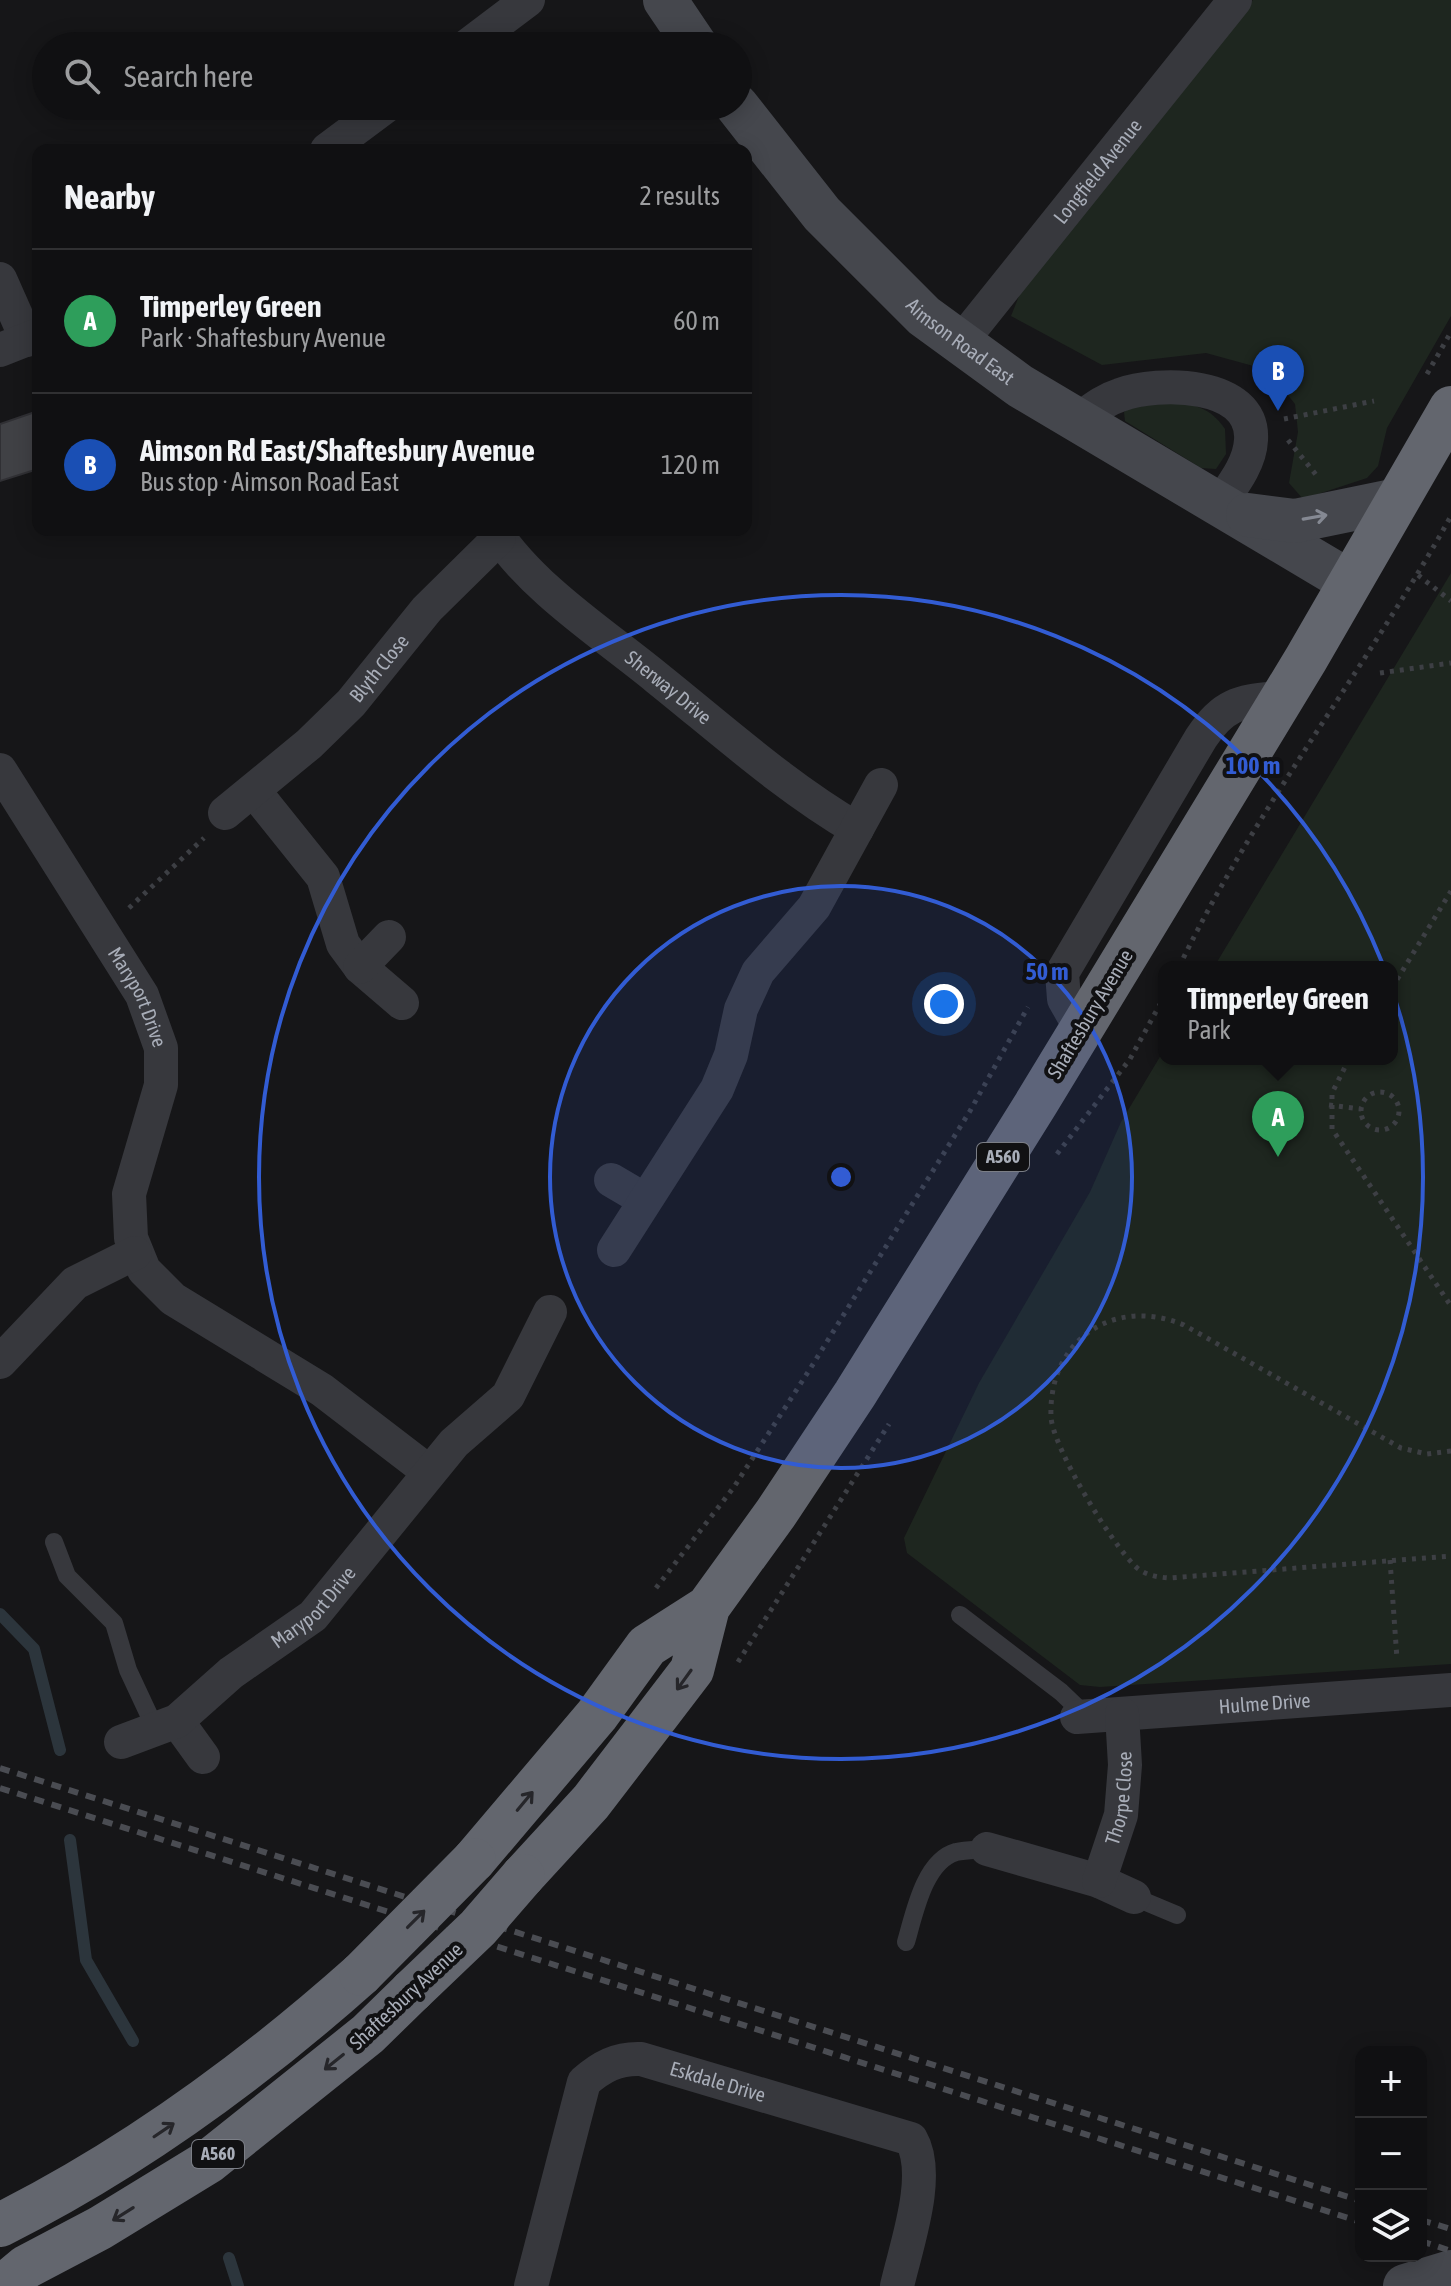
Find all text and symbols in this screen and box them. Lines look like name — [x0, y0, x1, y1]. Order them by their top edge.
search box — [32, 32, 752, 120]
icon: search — [60, 54, 104, 98]
text: Search here — [124, 59, 253, 93]
street label: Longfield Avenue — [1048, 114, 1146, 228]
text: Nearby — [64, 177, 155, 216]
text: 2 results — [639, 181, 720, 211]
text: Timperley Green — [140, 289, 322, 323]
street label: Aimson Road East — [902, 293, 1019, 389]
text: A — [84, 306, 96, 336]
text: 60 m — [673, 306, 720, 336]
text: Park · Shaftesbury Avenue — [140, 323, 386, 353]
pin: B — [1252, 345, 1304, 411]
text: Aimson Rd East/Shaftesbury Avenue — [140, 433, 535, 467]
text: B — [84, 450, 96, 480]
text: 120 m — [661, 450, 720, 480]
text: Bus stop · Aimson Road East — [140, 467, 399, 497]
one-way arrow — [1302, 509, 1327, 524]
street label: Blyth Close — [344, 629, 413, 707]
street label: Sherway Drive — [621, 646, 716, 729]
text: 100 m — [1226, 752, 1280, 779]
street label: Maryport Drive — [104, 943, 172, 1050]
street label: Shaftesbury Avenue — [1042, 945, 1137, 1082]
text: 50 m — [1025, 958, 1069, 985]
popup — [1158, 961, 1398, 1065]
text: Timperley Green — [1187, 981, 1369, 1015]
your location — [924, 984, 964, 1024]
text: Park — [1187, 1015, 1231, 1045]
pin: A — [1252, 1091, 1304, 1157]
road number: A560 — [977, 1143, 1029, 1171]
centre of rings — [827, 1163, 855, 1191]
street label: Maryport Drive — [266, 1562, 360, 1653]
one-way arrow — [676, 1669, 692, 1691]
street label: Hulme Drive — [1218, 1688, 1311, 1718]
street label: Thorpe Close — [1100, 1751, 1136, 1848]
one-way arrow — [516, 1791, 534, 1811]
one-way arrow — [406, 1910, 425, 1929]
street label: Shaftesbury Avenue — [344, 1937, 467, 2054]
map controls — [1355, 2046, 1427, 2262]
button: + — [1355, 2046, 1427, 2118]
one-way arrow — [324, 2053, 345, 2071]
street label: Eskdale Drive — [667, 2056, 768, 2106]
button: − — [1355, 2118, 1427, 2190]
one-way arrow — [152, 2122, 174, 2138]
road number: A560 — [192, 2140, 244, 2168]
button: layers — [1355, 2190, 1427, 2262]
one-way arrow — [112, 2206, 135, 2222]

